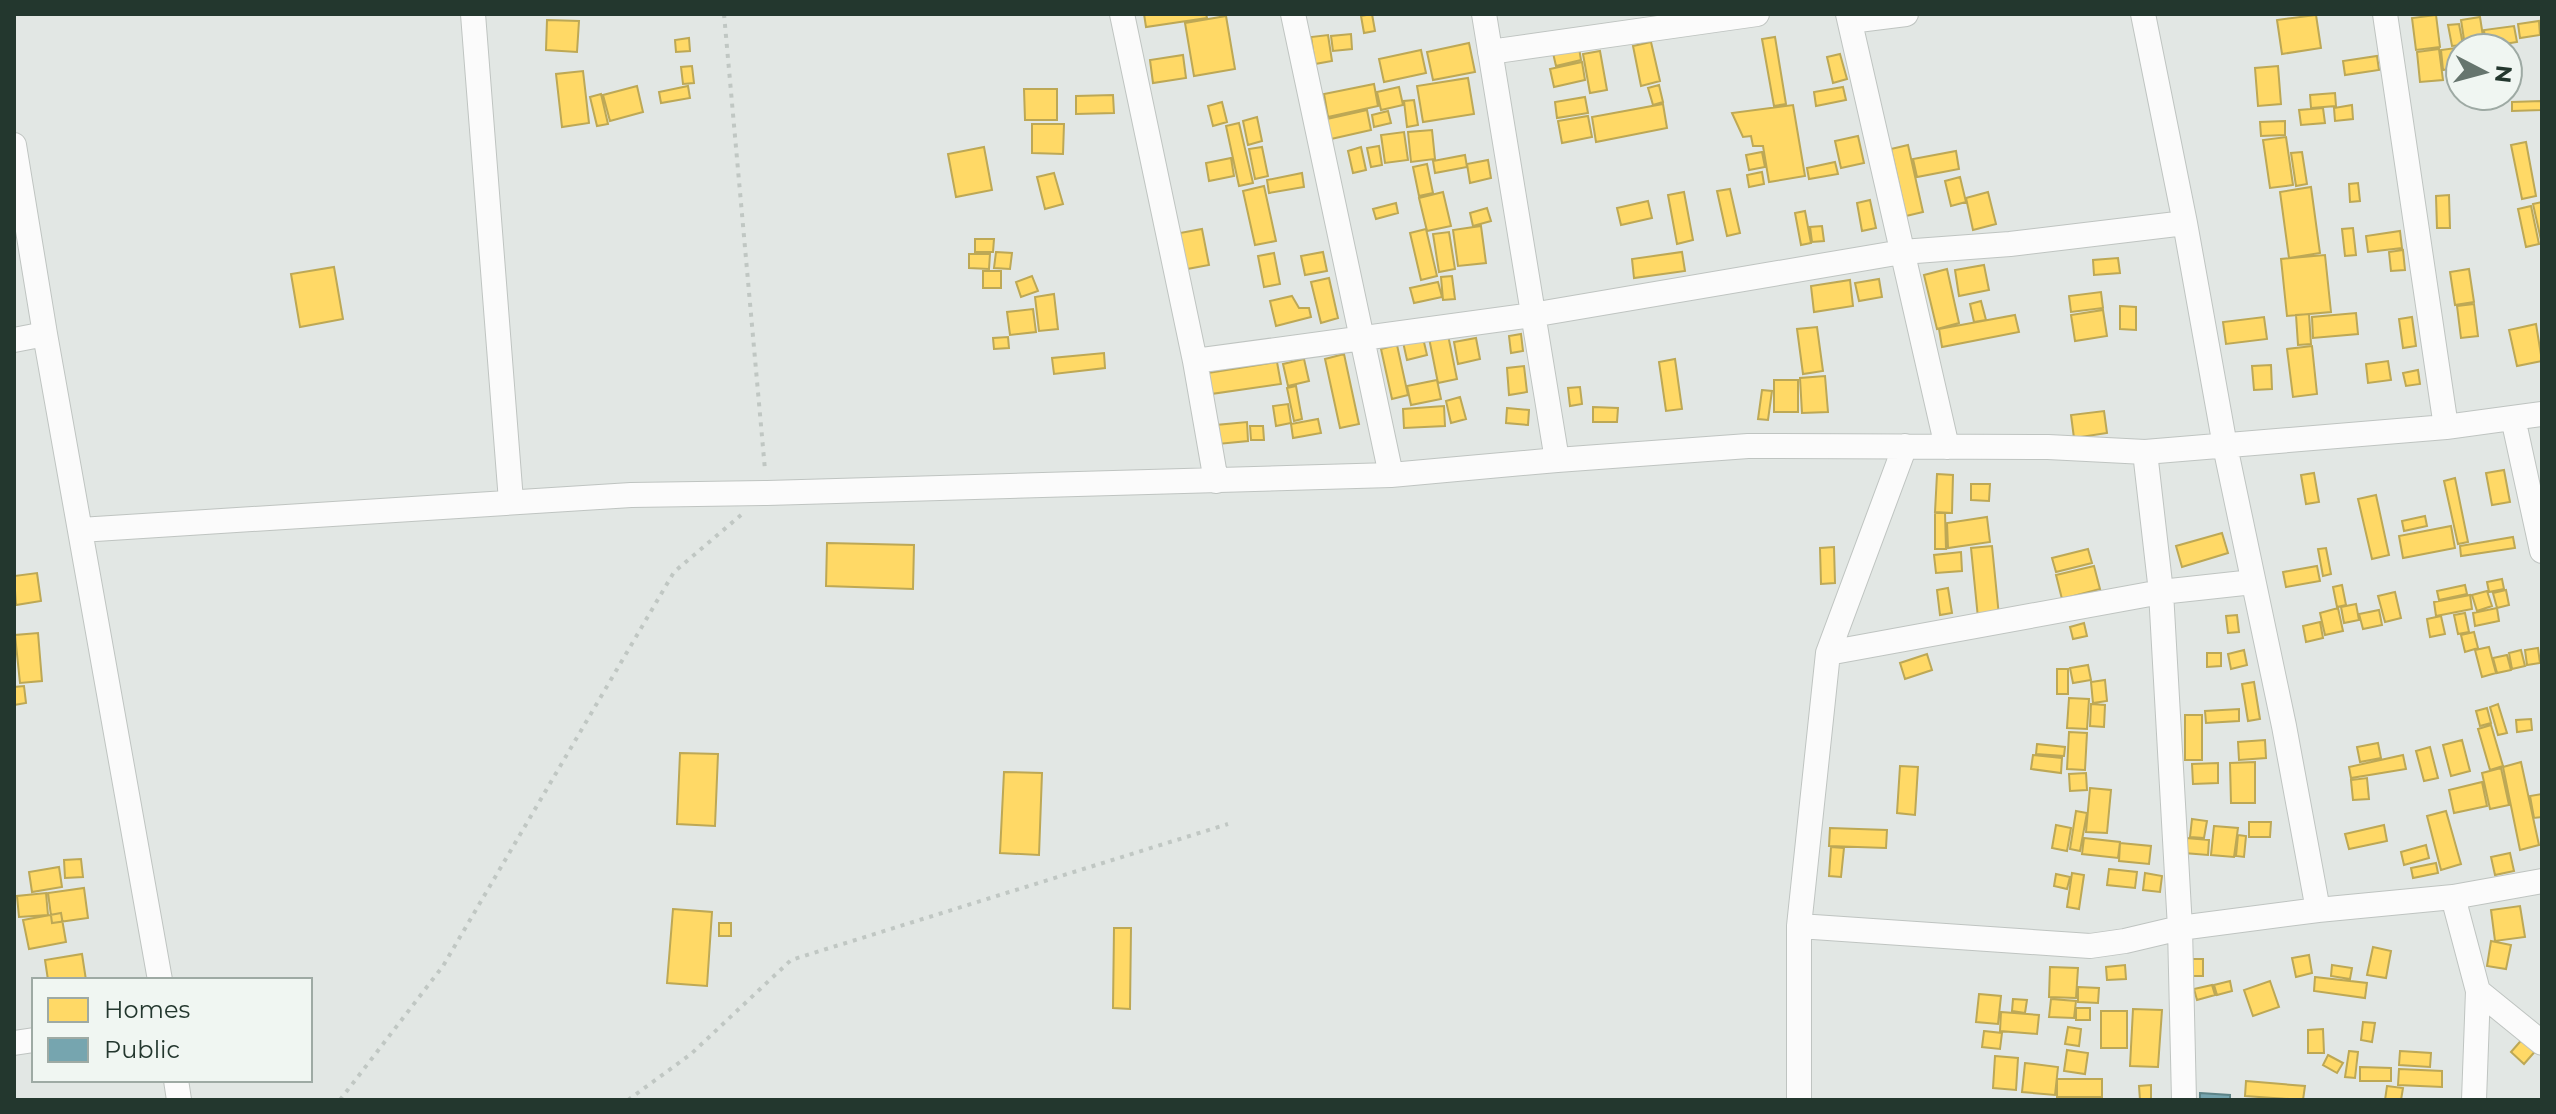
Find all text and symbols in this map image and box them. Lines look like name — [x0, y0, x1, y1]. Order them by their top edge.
north arrow — [2444, 32, 2524, 112]
text: N — [2489, 64, 2518, 84]
legend — [32, 978, 312, 1082]
text: Homes — [104, 995, 190, 1024]
text: Public — [104, 1035, 180, 1064]

